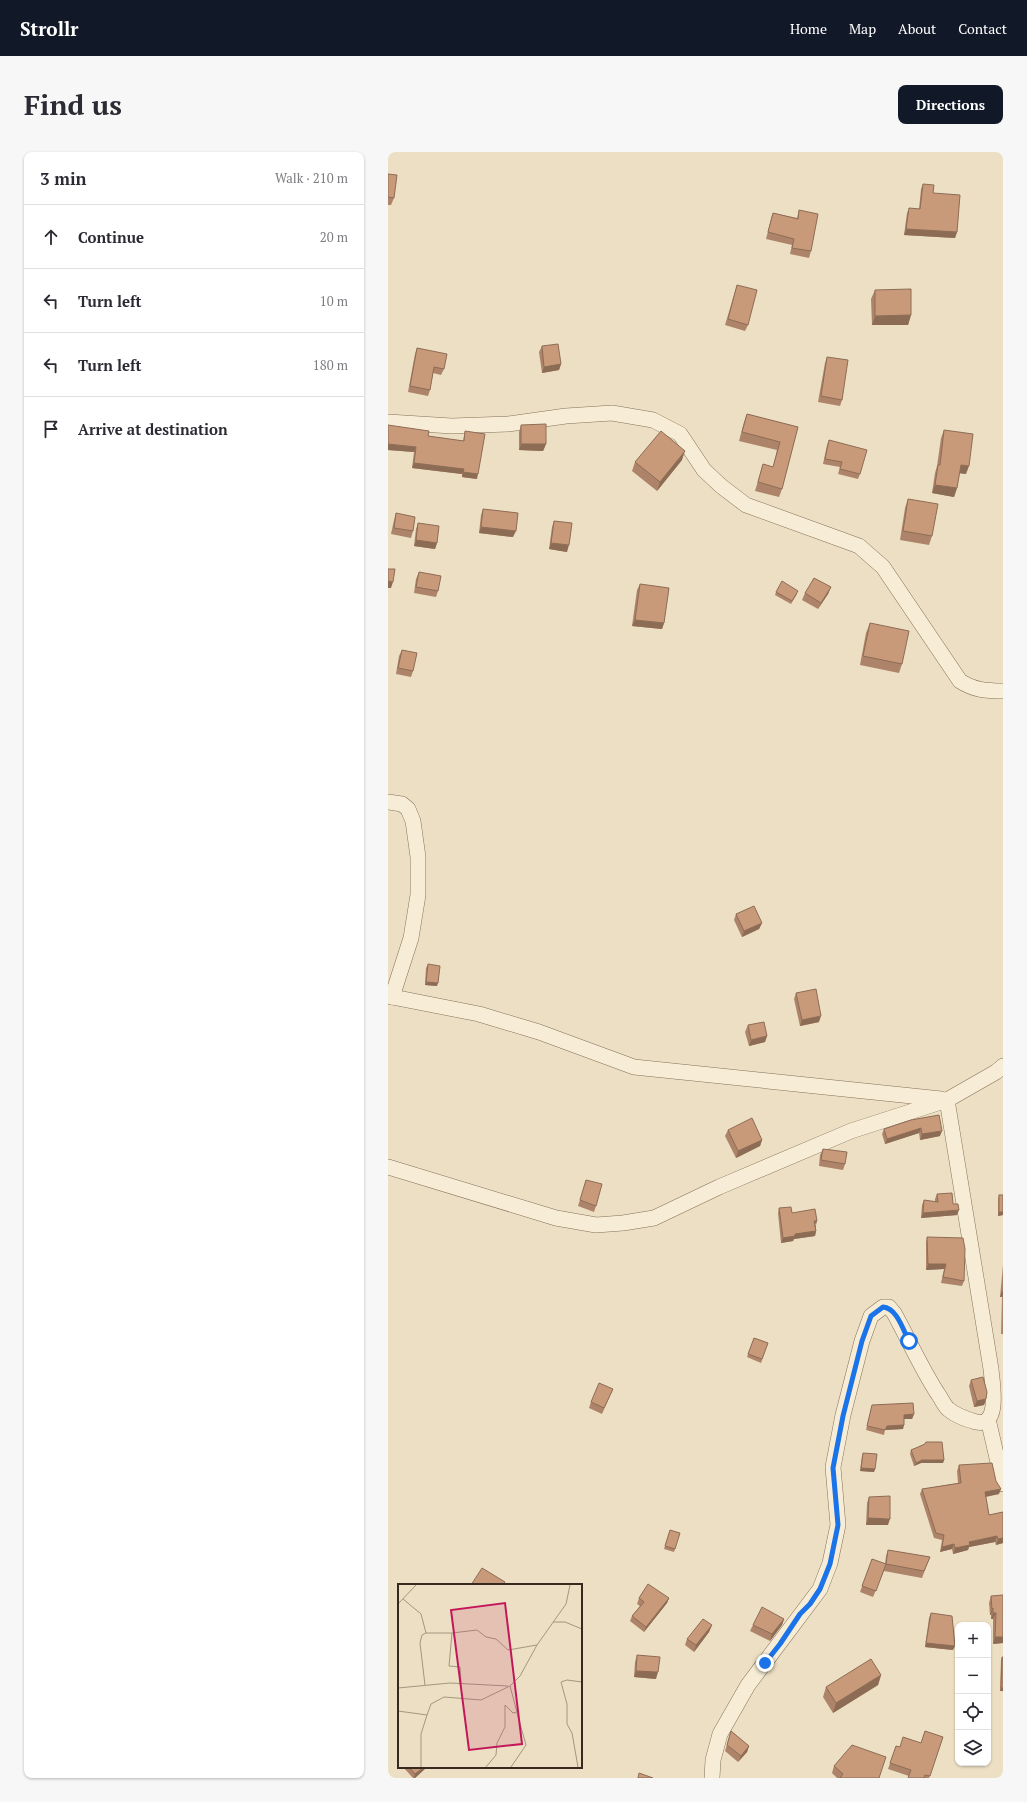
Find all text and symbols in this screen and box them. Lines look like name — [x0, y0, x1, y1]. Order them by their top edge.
text: Strollr — [20, 16, 78, 41]
text: Home — [790, 19, 827, 38]
text: Map — [849, 19, 876, 38]
text: About — [898, 19, 936, 38]
text: Contact — [958, 19, 1007, 38]
button: Directions — [898, 85, 1003, 124]
text: Find us — [24, 86, 122, 123]
text: 3 min — [40, 167, 87, 190]
text: Walk · 210 m — [275, 169, 348, 187]
icon: ahead — [40, 226, 62, 248]
text: Continue — [78, 227, 144, 247]
text: 20 m — [320, 228, 348, 246]
icon: left — [40, 290, 62, 312]
text: Turn left — [78, 291, 142, 311]
text: 10 m — [320, 292, 348, 310]
icon: left — [40, 354, 62, 376]
text: Turn left — [78, 355, 142, 375]
text: 180 m — [313, 356, 348, 374]
icon: arrive — [40, 418, 62, 440]
text: Arrive at destination — [78, 419, 228, 439]
route start — [900, 1332, 918, 1350]
inset map — [398, 1584, 582, 1768]
map controls — [955, 1622, 991, 1766]
button: + — [955, 1622, 991, 1658]
route end — [756, 1654, 774, 1672]
button: − — [955, 1658, 991, 1694]
button: locate — [955, 1694, 991, 1730]
button: layers — [955, 1730, 991, 1766]

